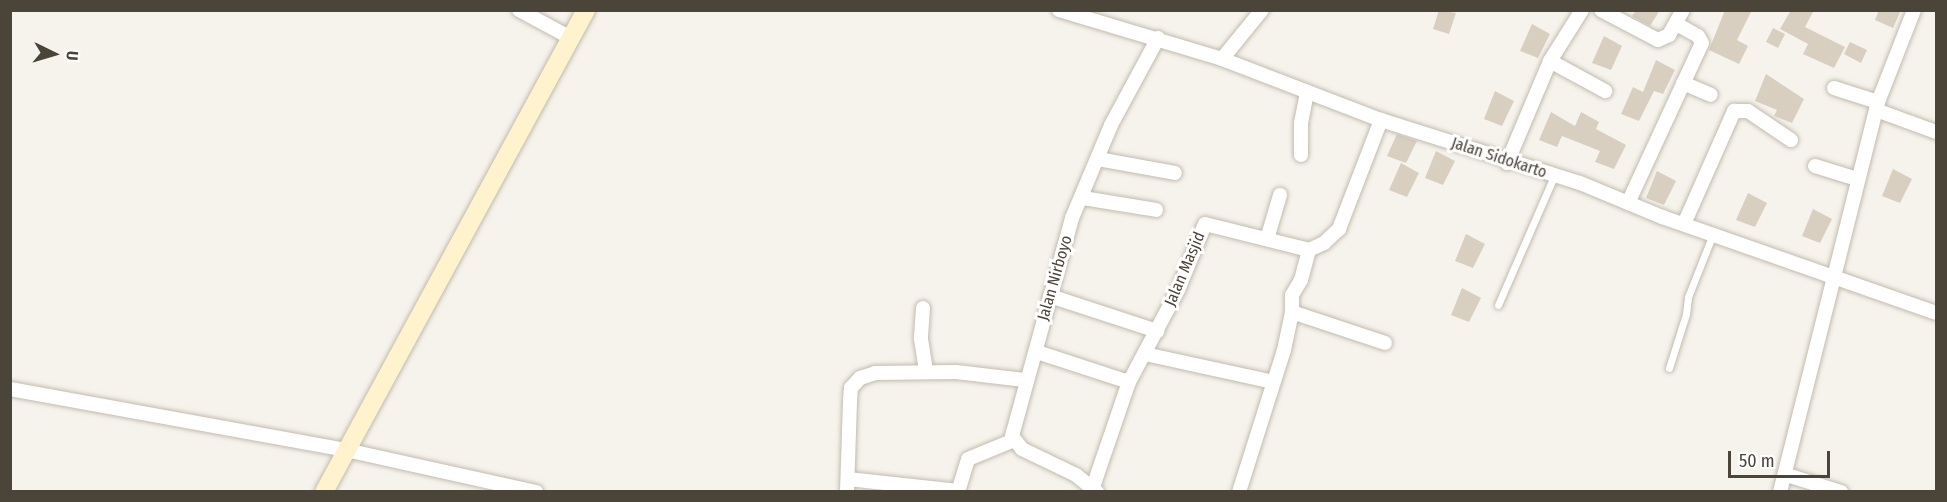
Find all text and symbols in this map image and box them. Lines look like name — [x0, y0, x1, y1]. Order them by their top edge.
north arrow — [24, 24, 84, 84]
text: U — [63, 50, 82, 61]
street label: Jalan Sidokarto — [1449, 134, 1549, 182]
street label: Jalan Masjid — [1161, 229, 1209, 309]
street label: Jalan Nirboyo — [1034, 233, 1076, 323]
scale bar — [1731, 439, 1833, 477]
text: 50 m — [1739, 450, 1775, 472]

